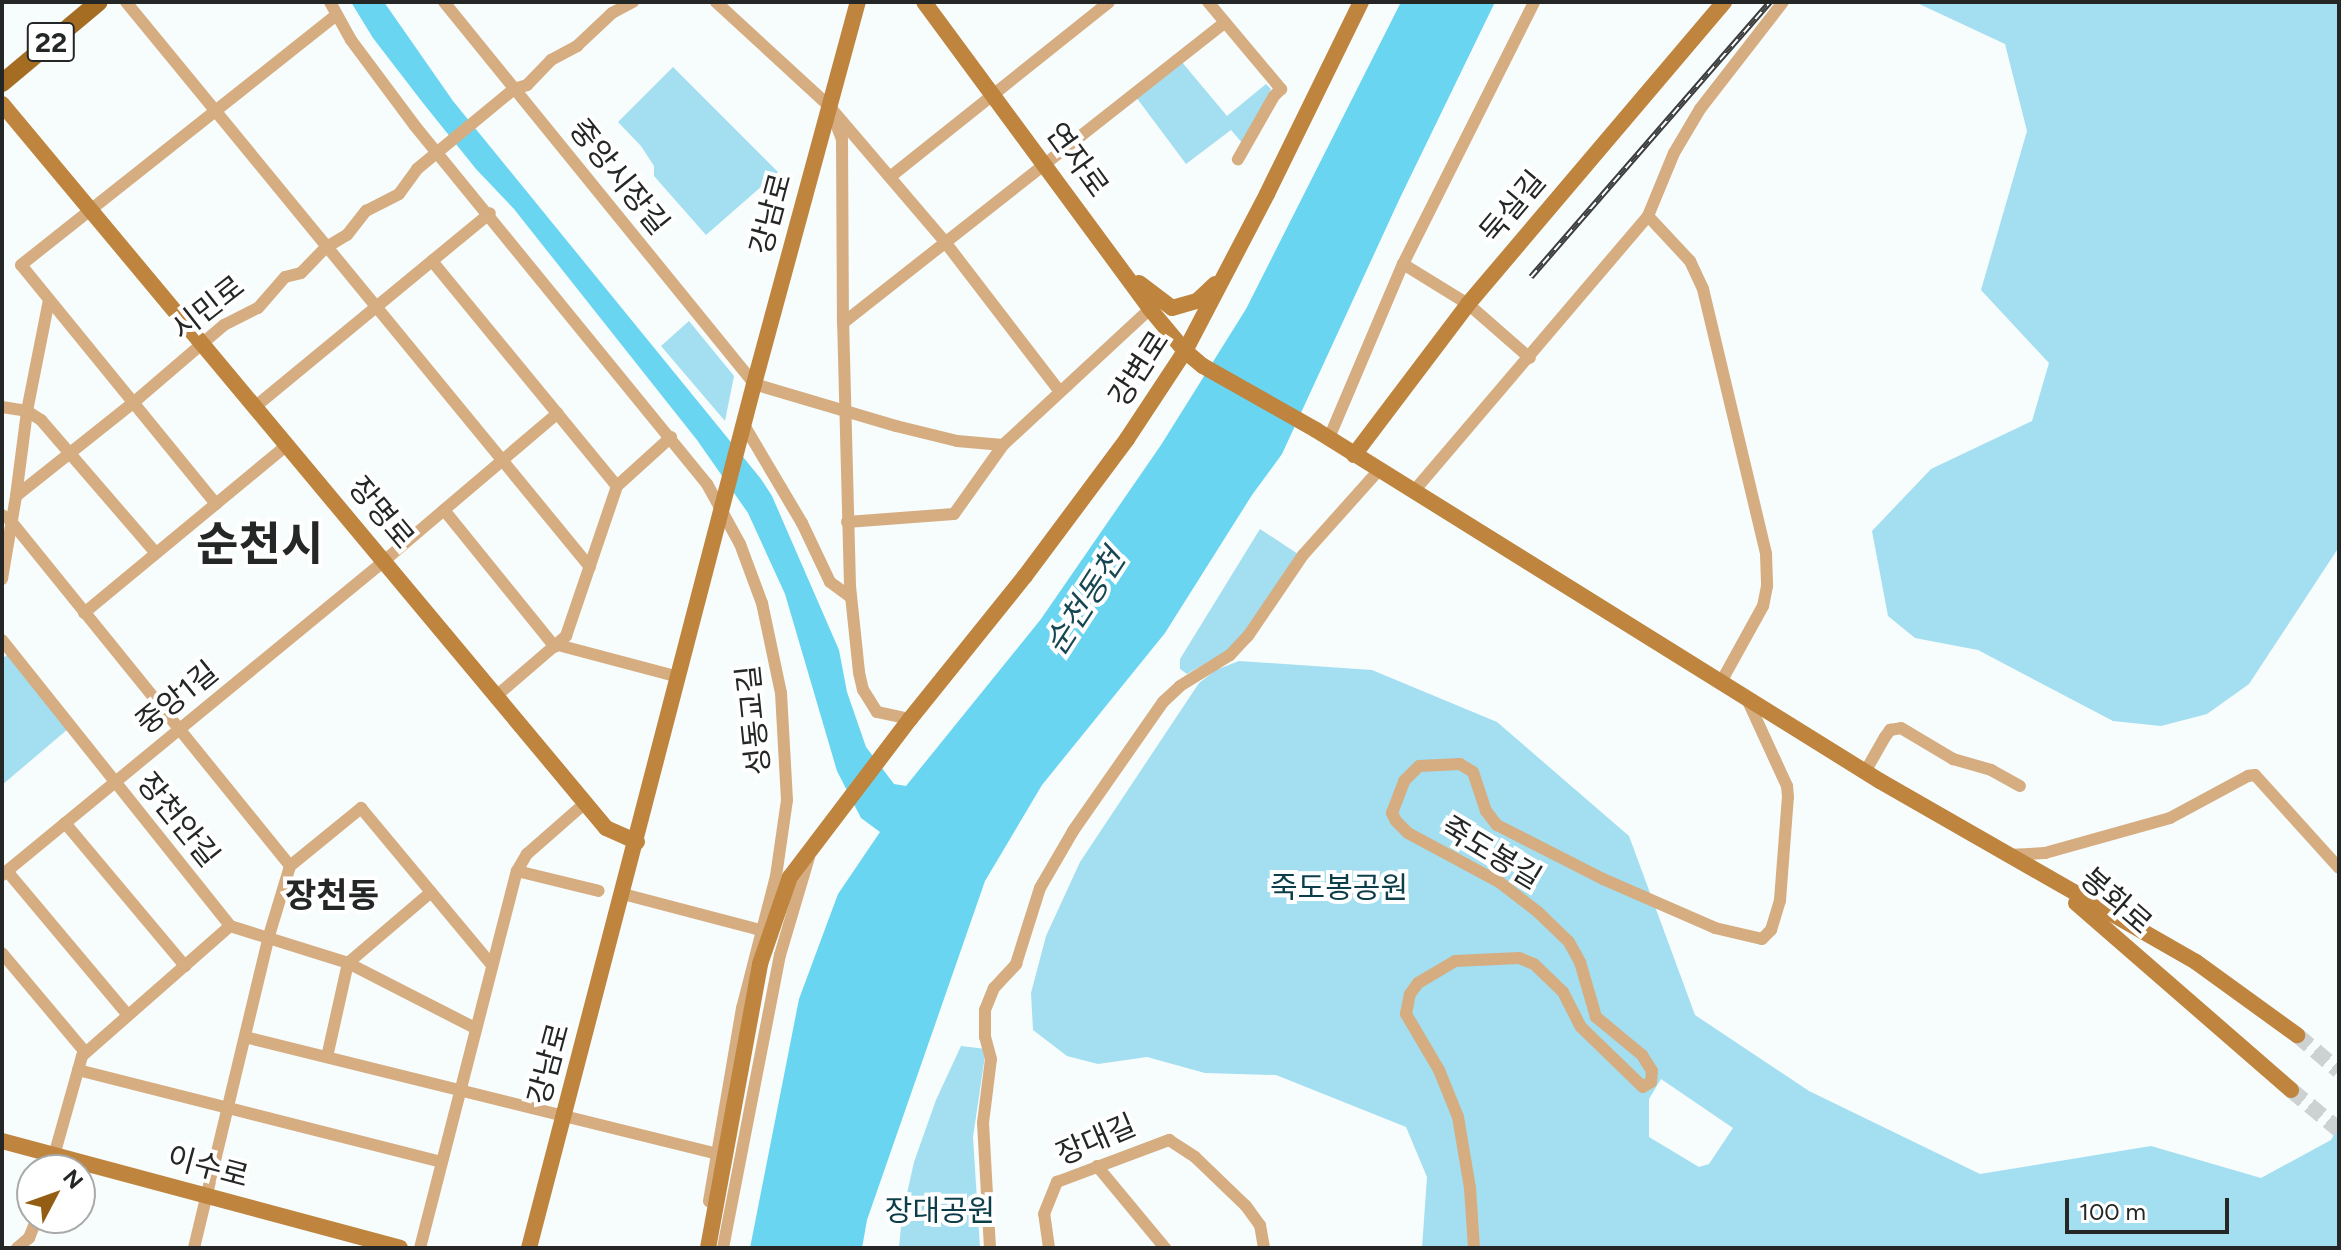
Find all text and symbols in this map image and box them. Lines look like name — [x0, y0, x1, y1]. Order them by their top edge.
road number: 22 — [25, 18, 77, 66]
street label: 중앙시장길 — [562, 112, 676, 242]
street label: 연자로 — [1038, 116, 1116, 204]
street label: 둑실길 — [1473, 164, 1553, 250]
street label: 강남로 — [743, 169, 799, 259]
street label: 시민로 — [164, 268, 252, 348]
street label: 강변로 — [1101, 324, 1177, 414]
street label: 장명로 — [341, 470, 421, 556]
district label: 순천시 — [197, 516, 323, 572]
water label: 순천동천 — [1037, 542, 1133, 662]
street label: 중앙1길 — [129, 654, 225, 742]
street label: 성동교길 — [730, 663, 778, 777]
street label: 장천안길 — [129, 766, 227, 874]
street label: 죽도봉길 — [1434, 809, 1548, 897]
street label: 봉화로 — [2073, 860, 2159, 942]
park label: 죽도봉공원 — [1270, 870, 1408, 906]
district label: 장천동 — [285, 876, 379, 916]
street label: 강남로 — [521, 1019, 577, 1109]
street label: 장대길 — [1051, 1107, 1141, 1173]
street label: 이수로 — [163, 1139, 253, 1195]
north arrow — [16, 1154, 96, 1234]
text: N — [57, 1164, 89, 1195]
scale bar — [2069, 1182, 2233, 1232]
park label: 장대공원 — [885, 1193, 995, 1229]
text: 100 m — [2079, 1197, 2146, 1226]

